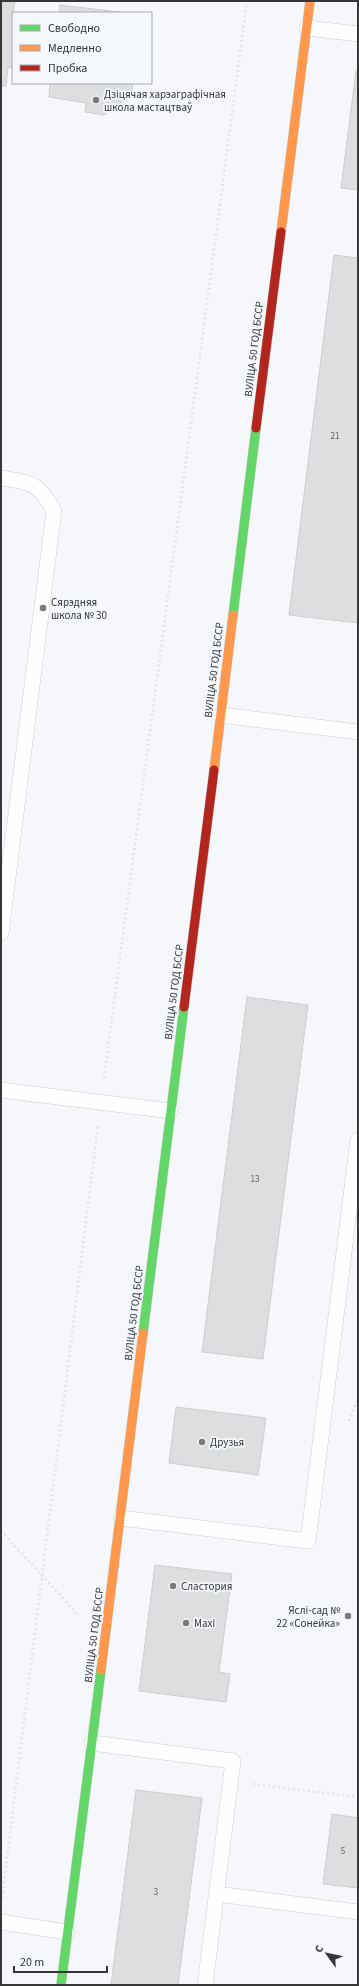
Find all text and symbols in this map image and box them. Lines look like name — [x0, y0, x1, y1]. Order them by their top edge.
legend — [12, 12, 152, 84]
text: Свободно — [48, 20, 100, 37]
text: Медленно — [48, 40, 102, 57]
text: Пробка — [48, 60, 87, 77]
place label: Дзіцячая харэаграфічная школа мастацтваў — [104, 87, 226, 115]
marker: Дзіцячая харэаграфічная школа мастацтваў — [91, 95, 101, 105]
street label: ВУЛІЦА 50 ГОД БССР — [241, 301, 267, 397]
house number: 21 — [331, 430, 339, 443]
place label: Сярэдняя школа № 30 — [51, 595, 107, 623]
marker: Сярэдняя школа № 30 — [38, 603, 48, 613]
street label: ВУЛІЦА 50 ГОД БССР — [201, 622, 227, 718]
street label: ВУЛІЦА 50 ГОД БССР — [161, 944, 187, 1040]
house number: 13 — [251, 1173, 260, 1186]
street label: ВУЛІЦА 50 ГОД БССР — [121, 1265, 147, 1361]
place label: Друзья — [210, 1435, 244, 1450]
marker: Друзья — [197, 1437, 207, 1447]
place label: Сластория — [181, 1579, 232, 1594]
marker: Сластория — [168, 1581, 178, 1591]
street label: ВУЛІЦА 50 ГОД БССР — [81, 1587, 107, 1683]
place label: Яслі-сад № 22 «Сонейка» — [276, 1603, 340, 1631]
marker: Яслі-сад № 22 «Сонейка» — [343, 1611, 353, 1621]
place label: Maxi — [194, 1616, 215, 1631]
marker: Maxi — [181, 1618, 191, 1628]
house number: 5 — [341, 1845, 346, 1858]
house number: 3 — [154, 1886, 159, 1899]
north arrow — [307, 1934, 347, 1974]
text: С — [311, 1942, 327, 1956]
scale bar — [14, 1948, 107, 1974]
text: 20 m — [20, 1954, 44, 1971]

